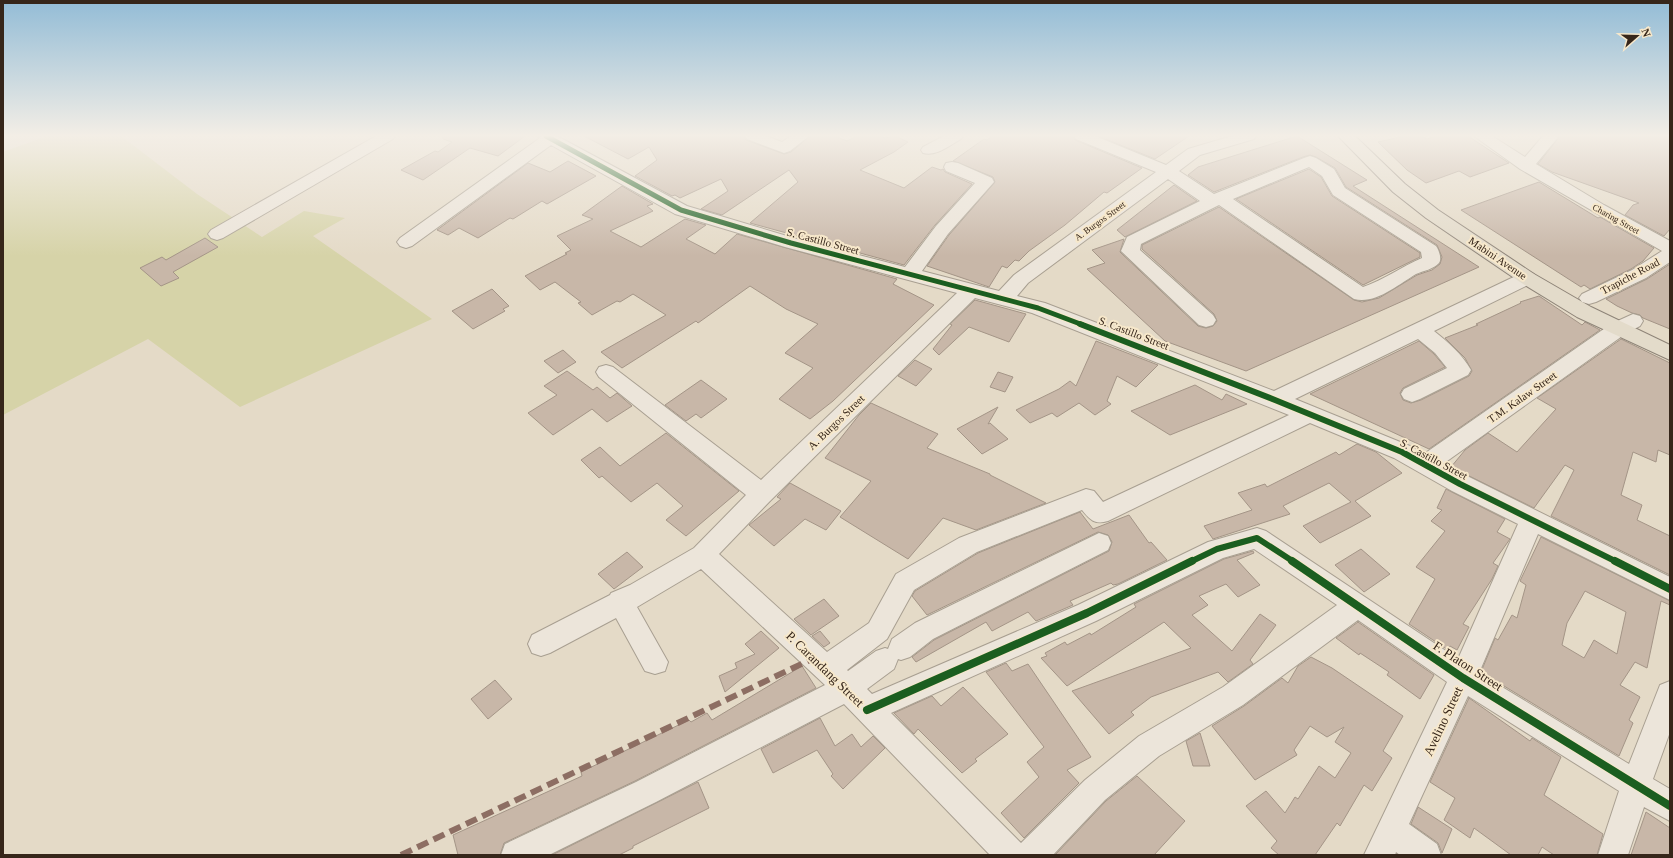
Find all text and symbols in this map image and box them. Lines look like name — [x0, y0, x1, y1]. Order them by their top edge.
north arrow — [1617, 16, 1657, 56]
text: N — [1639, 27, 1653, 38]
street label: A. Burgos Street — [1073, 199, 1128, 243]
street label: Charing Street — [1591, 202, 1642, 236]
street label: S. Castillo Street — [786, 226, 860, 256]
street label: Mabini Avenue — [1467, 234, 1529, 282]
street label: Trapiche Road — [1599, 255, 1662, 296]
street label: S. Castillo Street — [1097, 314, 1171, 352]
street label: T.M. Kalaw Street — [1485, 369, 1559, 425]
street label: A. Burgos Street — [805, 392, 867, 452]
street label: S. Castillo Street — [1398, 436, 1470, 482]
street label: P. Carandang Street — [783, 628, 867, 710]
street label: F. Platon Street — [1431, 638, 1506, 694]
street label: Avelino Street — [1420, 684, 1466, 758]

